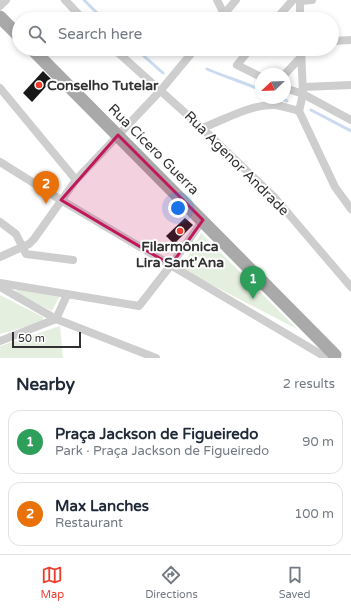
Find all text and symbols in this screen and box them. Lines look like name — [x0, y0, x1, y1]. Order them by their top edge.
search box — [12, 12, 339, 56]
icon: search — [26, 23, 48, 45]
text: Search here — [58, 25, 142, 43]
north arrow — [255, 68, 291, 104]
place label: Conselho Tutelar — [47, 77, 159, 94]
marker: Conselho Tutelar — [34, 80, 44, 90]
street label: Rua Cícero Guerra — [105, 100, 203, 198]
street label: Rua Agenor Andrade — [181, 108, 292, 219]
pin: 2 — [33, 171, 59, 204]
your location — [168, 198, 188, 218]
marker: Filarmônica Lira Sant'Ana — [175, 226, 185, 236]
place label: Filarmônica Lira Sant'Ana — [136, 238, 224, 271]
pin: 1 — [240, 266, 266, 299]
scale bar — [12, 330, 81, 349]
text: 50 m — [18, 332, 45, 345]
text: Nearby — [16, 374, 75, 395]
text: 2 results — [283, 376, 335, 392]
text: Praça Jackson de Figueiredo — [55, 425, 258, 443]
text: 1 — [26, 434, 34, 450]
text: 90 m — [302, 434, 334, 450]
text: Park · Praça Jackson de Figueiredo — [55, 443, 269, 459]
text: Max Lanches — [55, 497, 149, 515]
text: 2 — [26, 506, 34, 522]
text: 100 m — [294, 506, 334, 522]
text: Restaurant — [55, 515, 123, 531]
tab: Map — [40, 564, 64, 601]
tab: Directions — [145, 564, 198, 601]
tab: Saved — [279, 564, 311, 601]

